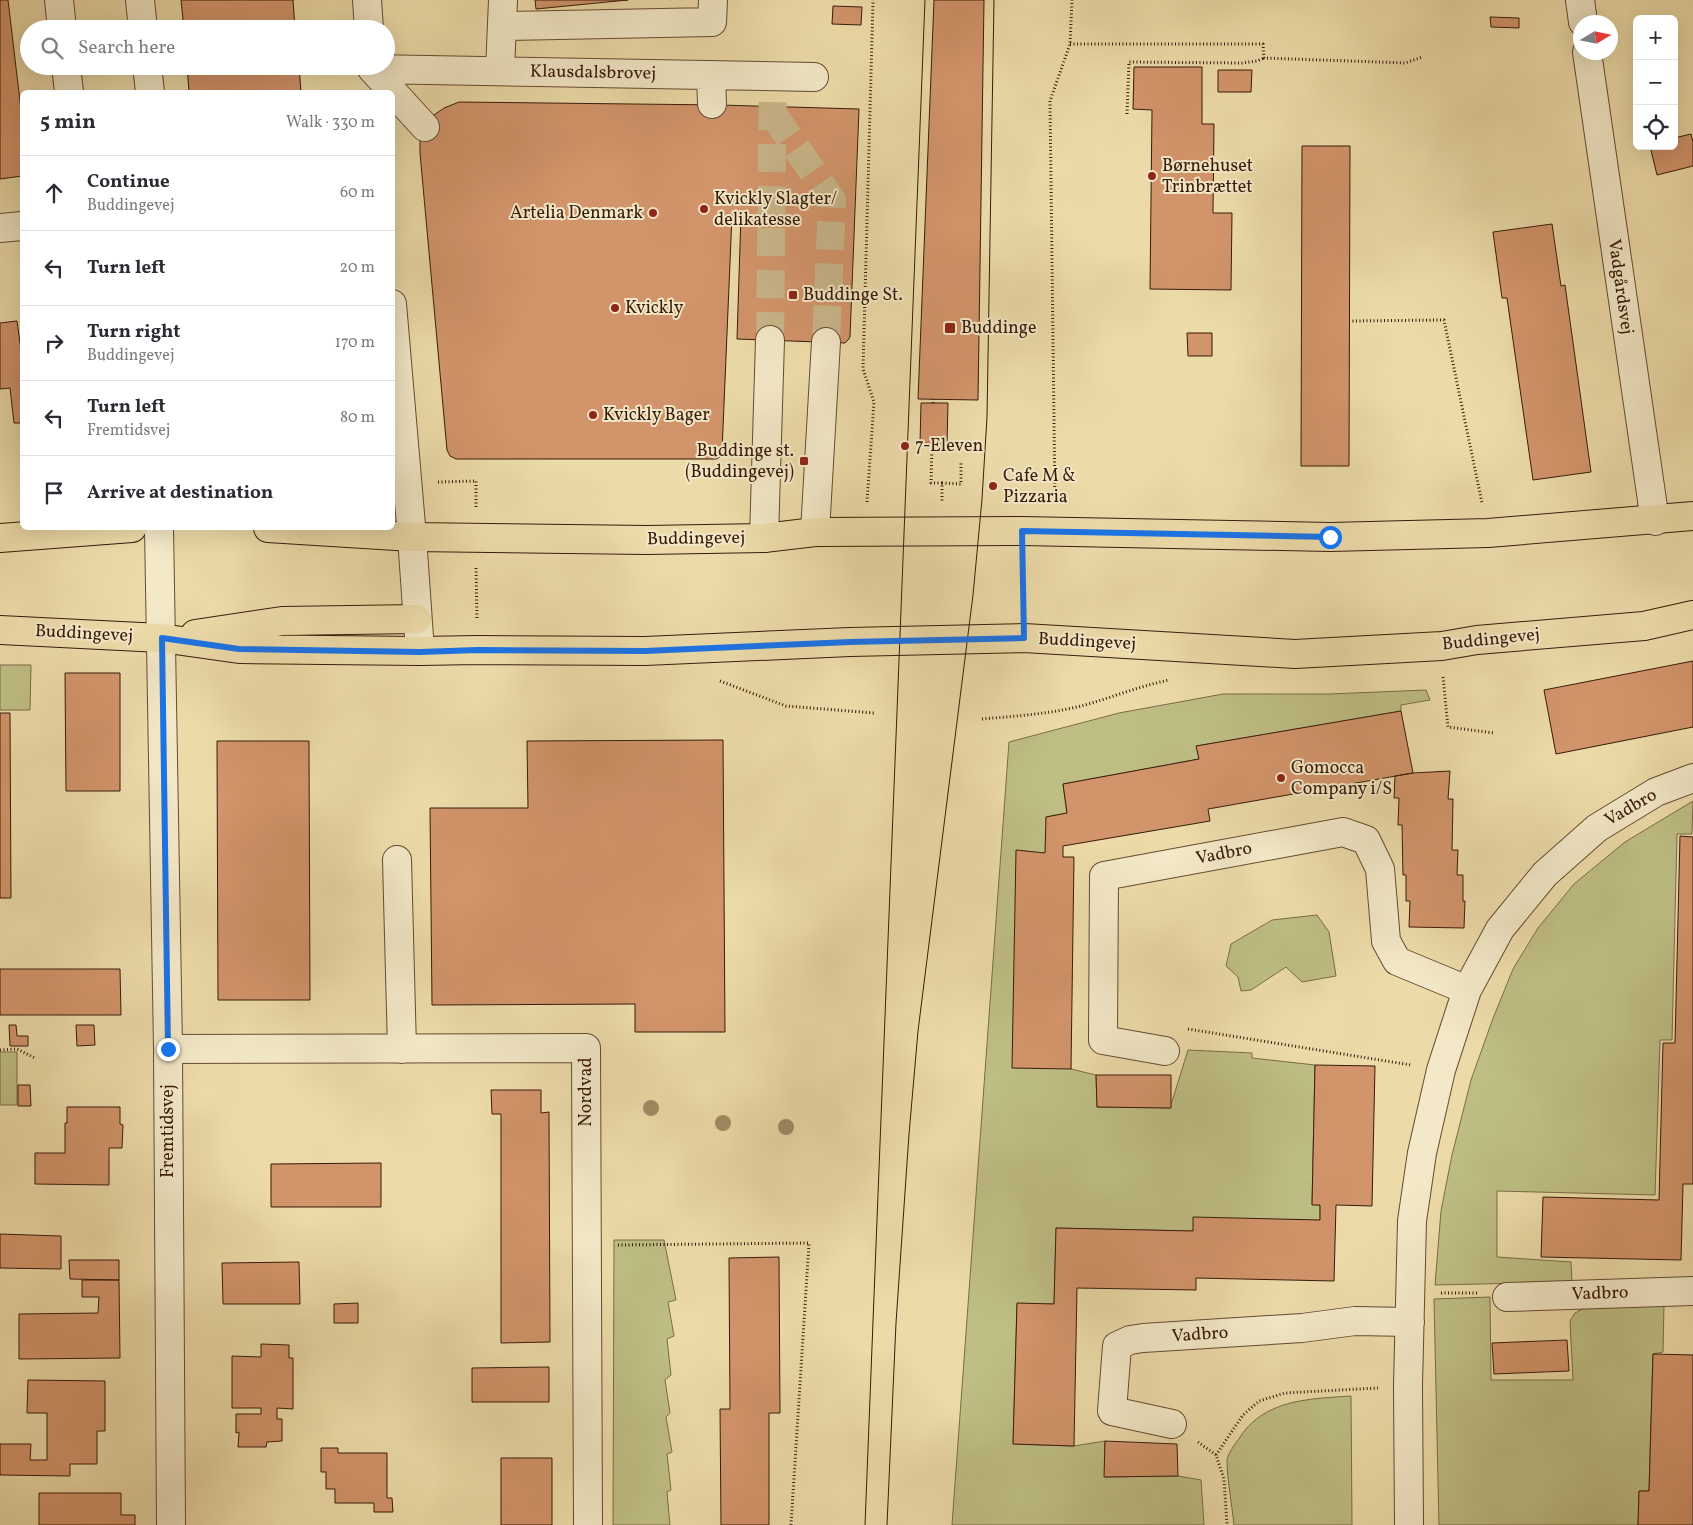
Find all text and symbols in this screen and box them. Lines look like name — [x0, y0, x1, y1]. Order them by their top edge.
north arrow — [1573, 15, 1618, 60]
map controls — [1633, 15, 1678, 150]
button: + — [1633, 15, 1678, 60]
search box — [20, 20, 395, 75]
icon: search — [38, 34, 66, 62]
text: Search here — [78, 35, 175, 61]
street label: Klausdalsbrovej — [530, 59, 656, 87]
button: − — [1633, 60, 1678, 105]
button: locate — [1633, 105, 1678, 150]
text: 5 min — [40, 108, 96, 137]
text: Walk · 330 m — [286, 112, 375, 134]
place label: Børnehuset Trinbrættet — [1162, 154, 1253, 200]
text: Continue — [87, 169, 170, 195]
marker: Børnehuset Trinbrættet — [1146, 170, 1158, 182]
icon: ahead — [40, 179, 68, 207]
text: 60 m — [340, 182, 375, 204]
place label: Kvickly Slagter/ delikatesse — [714, 187, 838, 233]
text: Buddingevej — [87, 195, 174, 217]
place label: Artelia Denmark — [510, 201, 643, 226]
marker: Kvickly Slagter/ delikatesse — [698, 203, 710, 215]
marker: Artelia Denmark — [647, 207, 659, 219]
street label: Vadgårdsvej — [1601, 238, 1639, 336]
icon: left — [40, 254, 68, 282]
text: Turn left — [87, 255, 166, 281]
text: 20 m — [340, 257, 375, 279]
place label: Buddinge St. — [803, 283, 903, 308]
marker: Buddinge St. — [787, 289, 799, 301]
place label: Kvickly — [625, 296, 684, 321]
marker: Kvickly — [609, 302, 621, 314]
place label: Buddinge — [961, 316, 1037, 341]
text: Turn right — [87, 319, 180, 345]
marker: Buddinge — [943, 321, 957, 335]
icon: right — [40, 329, 68, 357]
text: 170 m — [335, 332, 375, 354]
text: Buddingevej — [87, 345, 174, 367]
text: Turn left — [87, 394, 166, 420]
place label: Kvickly Bager — [603, 403, 710, 428]
icon: left — [40, 404, 68, 432]
text: 80 m — [340, 407, 375, 429]
marker: Kvickly Bager — [587, 409, 599, 421]
text: Fremtidsvej — [87, 420, 170, 442]
place label: 7-Eleven — [915, 434, 983, 459]
place label: Buddinge st. (Buddingevej) — [685, 439, 794, 485]
marker: 7-Eleven — [899, 440, 911, 452]
marker: Buddinge st. (Buddingevej) — [798, 455, 810, 467]
place label: Cafe M & Pizzaria — [1003, 464, 1076, 510]
icon: arrive — [40, 479, 68, 507]
text: Arrive at destination — [87, 480, 273, 506]
marker: Cafe M & Pizzaria — [987, 480, 999, 492]
street label: Buddingevej — [647, 526, 745, 552]
route start — [1319, 526, 1342, 549]
street label: Buddingevej — [34, 619, 134, 649]
street label: Buddingevej — [1441, 622, 1541, 658]
street label: Buddingevej — [1037, 627, 1137, 657]
place label: Gomocca Company i/S — [1291, 756, 1392, 802]
marker: Gomocca Company i/S — [1275, 772, 1287, 784]
street label: Vadbro — [1600, 783, 1662, 833]
street label: Vadbro — [1194, 836, 1254, 872]
route end — [157, 1038, 180, 1061]
street label: Nordvad — [574, 1057, 599, 1127]
street label: Fremtidsvej — [156, 1084, 181, 1178]
street label: Vadbro — [1571, 1281, 1629, 1307]
street label: Vadbro — [1171, 1321, 1229, 1349]

